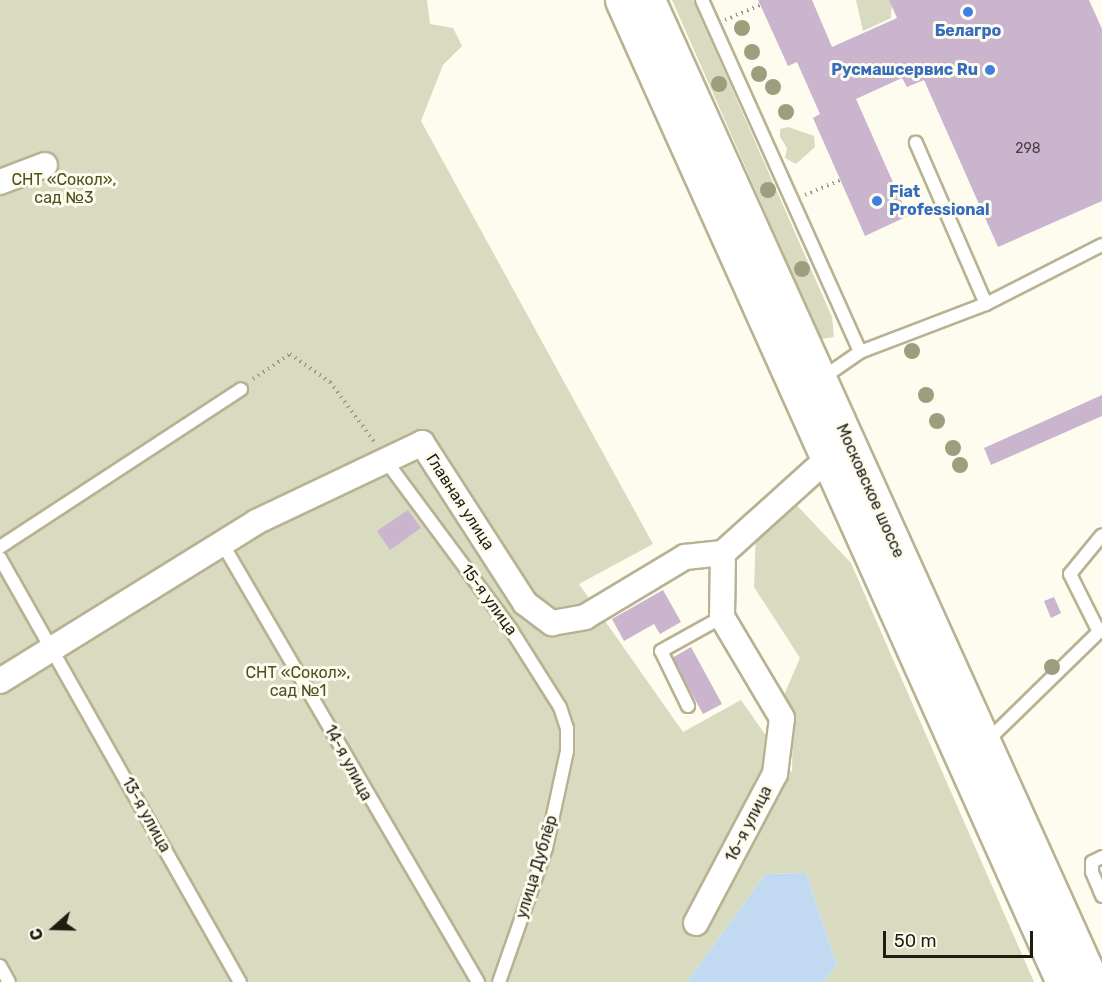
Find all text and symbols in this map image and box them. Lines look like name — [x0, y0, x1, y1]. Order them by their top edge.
marker: Белагро — [961, 5, 975, 19]
place label: Белагро — [935, 21, 1001, 41]
place label: Русмашсервис Ru — [831, 60, 978, 80]
marker: Русмашсервис Ru — [983, 63, 997, 77]
house number: 298 — [1015, 141, 1041, 157]
park label: СНТ «Сокол», сад №3 — [11, 170, 117, 208]
place label: Fiat Professional — [889, 182, 990, 220]
marker: Fiat Professional — [870, 194, 884, 208]
street label: Московское шоссе — [832, 421, 908, 561]
street label: Главная улица — [422, 450, 498, 554]
street label: 15-я улица — [457, 561, 521, 639]
park label: СНТ «Сокол», сад №1 — [245, 663, 351, 701]
street label: 14-я улица — [320, 722, 376, 804]
street label: 13-я улица — [118, 774, 174, 856]
street label: 16-я улица — [722, 783, 776, 865]
street label: улица Дублёр — [512, 813, 562, 921]
north arrow — [24, 898, 84, 958]
scale bar — [886, 919, 1036, 957]
text: С — [26, 926, 47, 943]
text: 50 m — [894, 930, 937, 952]

